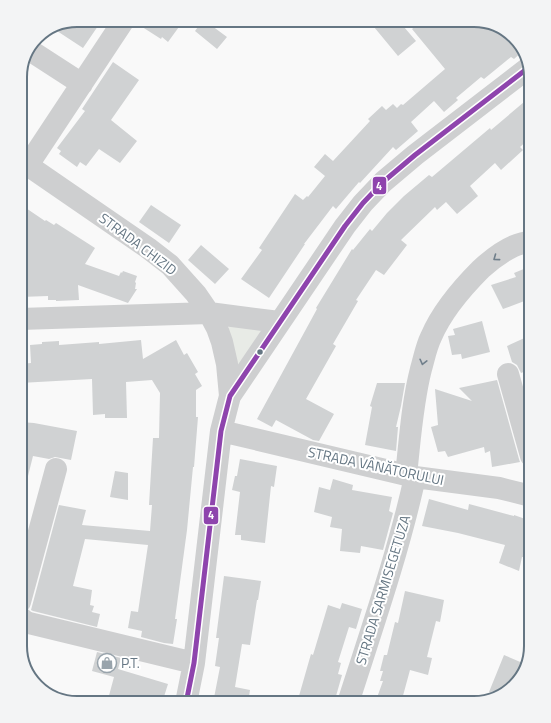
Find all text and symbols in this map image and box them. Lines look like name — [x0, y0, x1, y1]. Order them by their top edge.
line badge: 4 — [372, 176, 387, 195]
text: 4 — [376, 178, 382, 194]
street label: STRADA CHIZID — [95, 207, 182, 280]
one-way arrow — [493, 253, 500, 260]
unlabelled marker — [255, 347, 265, 357]
one-way arrow — [419, 359, 427, 365]
street label: STRADA VÂNĂTORULUI — [306, 441, 446, 490]
line badge: 4 — [203, 506, 219, 525]
text: 4 — [208, 507, 214, 523]
street label: STRADA SARMISEGETUZA — [350, 512, 415, 667]
shop icon: P.T. — [96, 652, 118, 674]
place label: P.T. — [121, 652, 140, 673]

